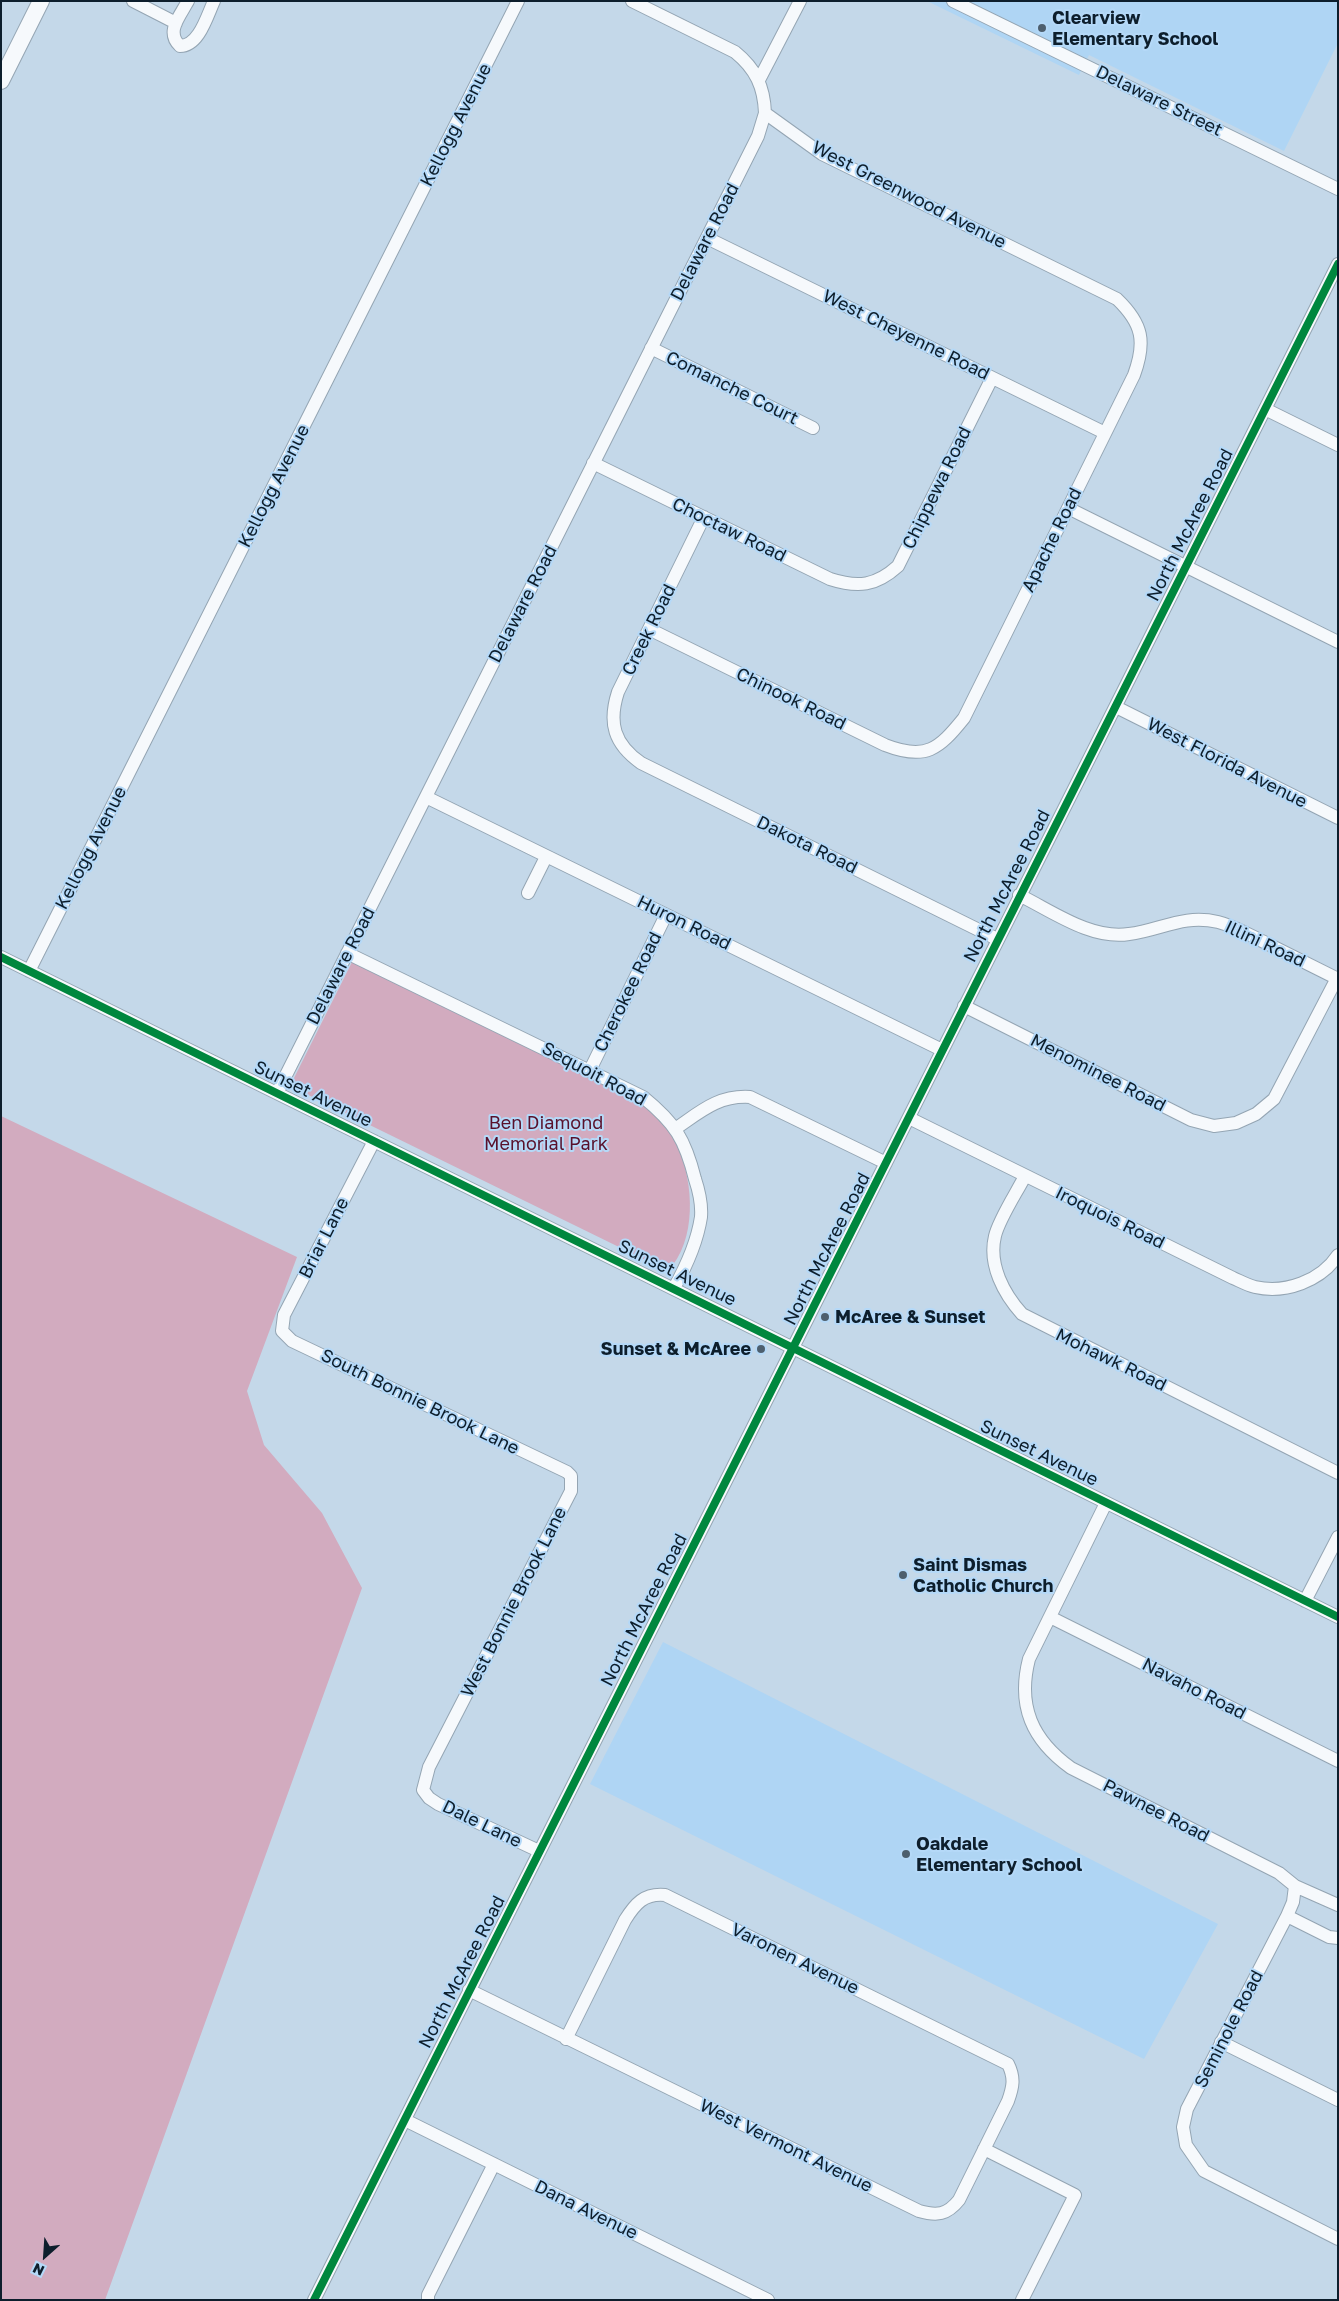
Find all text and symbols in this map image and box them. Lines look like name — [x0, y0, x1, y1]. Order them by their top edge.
place label: Clearview Elementary School — [1052, 7, 1218, 50]
marker: Clearview Elementary School — [1036, 22, 1048, 34]
street label: Kellogg Avenue — [416, 60, 496, 190]
street label: Delaware Street — [1092, 61, 1226, 141]
street label: West Greenwood Avenue — [808, 137, 1010, 253]
street label: Delaware Road — [666, 180, 744, 304]
street label: West Cheyenne Road — [819, 285, 993, 385]
street label: Comanche Court — [662, 347, 802, 429]
street label: Kellogg Avenue — [234, 421, 314, 551]
street label: Chippewa Road — [898, 423, 976, 553]
street label: North McAree Road — [1142, 445, 1238, 605]
street label: Apache Road — [1017, 484, 1087, 596]
street label: Choctaw Road — [668, 493, 790, 567]
street label: Delaware Road — [484, 542, 562, 666]
street label: Creek Road — [618, 581, 680, 679]
street label: Chinook Road — [733, 663, 849, 735]
street label: West Florida Avenue — [1143, 713, 1311, 813]
street label: Kellogg Avenue — [51, 783, 131, 913]
street label: North McAree Road — [959, 806, 1055, 966]
street label: Dakota Road — [753, 811, 861, 879]
street label: Huron Road — [633, 891, 735, 955]
street label: Delaware Road — [302, 904, 380, 1028]
street label: Illini Road — [1221, 916, 1309, 972]
street label: Cherokee Road — [590, 929, 666, 1055]
street label: Menominee Road — [1027, 1030, 1169, 1116]
street label: Sequoit Road — [538, 1037, 650, 1111]
street label: Sunset Avenue — [250, 1056, 376, 1132]
park label: Ben Diamond Memorial Park — [484, 1112, 608, 1154]
street label: North McAree Road — [779, 1169, 875, 1329]
street label: Iroquois Road — [1052, 1182, 1168, 1254]
street label: Briar Lane — [294, 1194, 354, 1282]
street label: Sunset Avenue — [614, 1235, 740, 1311]
place label: McAree & Sunset — [835, 1306, 985, 1328]
marker: McAree & Sunset — [819, 1311, 831, 1323]
street label: Mohawk Road — [1052, 1324, 1170, 1396]
place label: Sunset & McAree — [601, 1338, 751, 1360]
marker: Sunset & McAree — [755, 1343, 767, 1355]
street label: South Bonnie Brook Lane — [317, 1345, 523, 1459]
street label: Sunset Avenue — [976, 1415, 1102, 1491]
street label: West Bonnie Brook Lane — [457, 1503, 571, 1701]
street label: North McAree Road — [596, 1530, 692, 1690]
place label: Saint Dismas Catholic Church — [913, 1554, 1053, 1596]
marker: Saint Dismas Catholic Church — [897, 1569, 909, 1581]
street label: Navaho Road — [1138, 1654, 1250, 1724]
street label: Pawnee Road — [1099, 1775, 1213, 1847]
street label: Dale Lane — [439, 1796, 525, 1852]
place label: Oakdale Elementary School — [916, 1833, 1082, 1876]
marker: Oakdale Elementary School — [900, 1848, 912, 1860]
street label: North McAree Road — [414, 1892, 510, 2052]
street label: Varonen Avenue — [728, 1919, 862, 1999]
street label: Seminole Road — [1190, 1967, 1268, 2091]
street label: West Vermont Avenue — [696, 2095, 876, 2197]
street label: Dana Avenue — [531, 2176, 641, 2244]
north arrow — [20, 2231, 70, 2281]
text: N — [30, 2260, 47, 2280]

